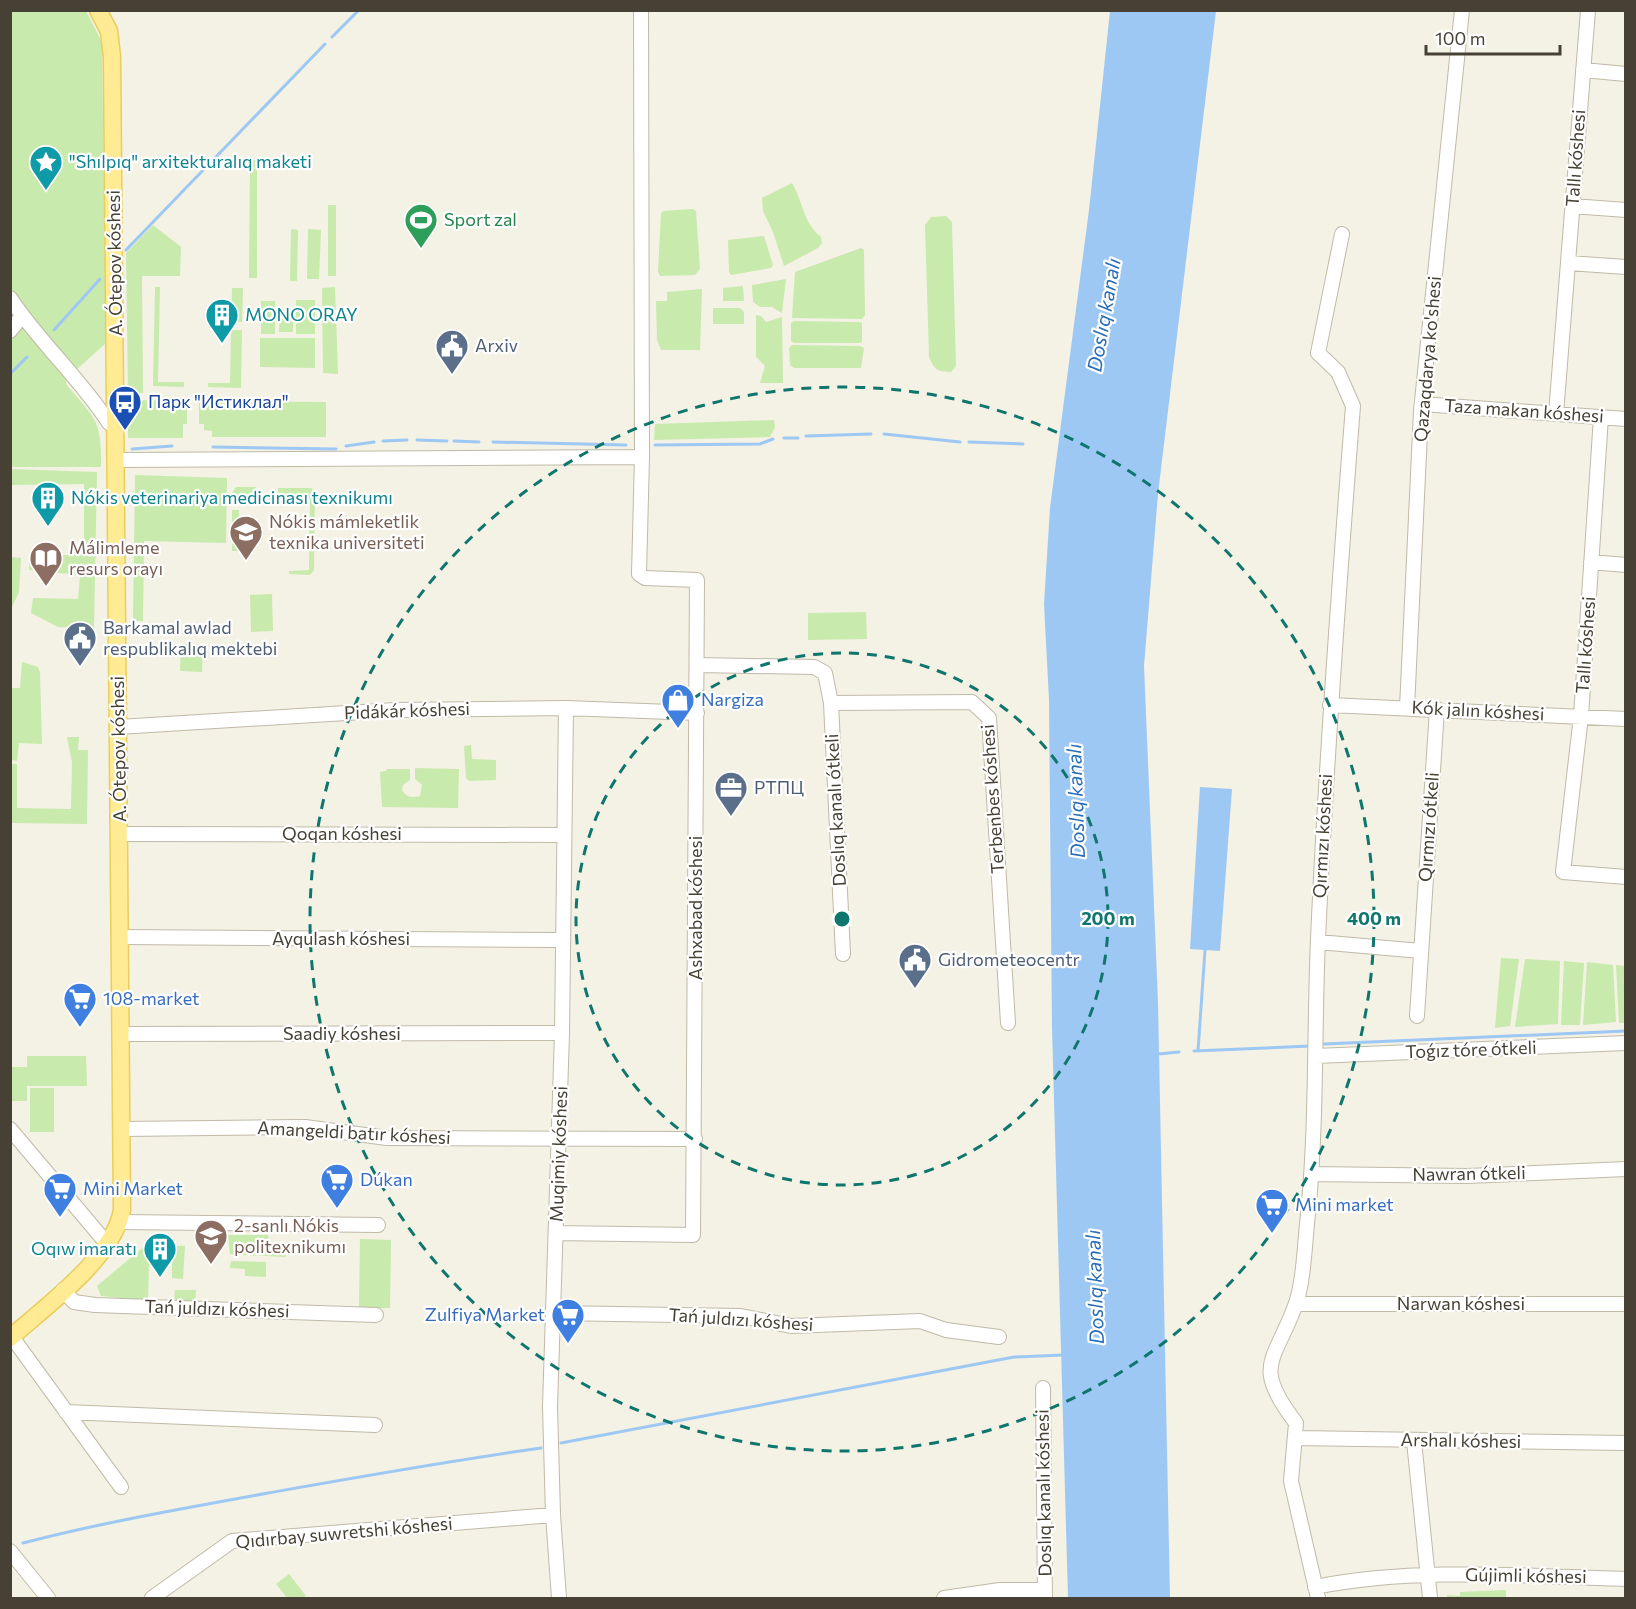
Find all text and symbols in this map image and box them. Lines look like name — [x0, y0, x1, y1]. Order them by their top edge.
scale bar — [1426, 18, 1560, 56]
text: 100 m — [1435, 27, 1485, 49]
street label: Tallı kóshesi — [1561, 109, 1589, 207]
place icon: "Shılpıq" arxitekturalıq maketi — [28, 144, 64, 191]
place label: "Shılpıq" arxitekturalıq maketi — [69, 150, 312, 172]
street label: A. Ótepov kóshesi — [102, 190, 126, 336]
sports icon: Sport zal — [403, 202, 439, 249]
place label: Sport zal — [444, 208, 517, 230]
water label: Doslıq kanalı — [1081, 256, 1125, 373]
street label: Qazaqdarya ko'shesi — [1409, 275, 1445, 443]
building icon: MONO ORAY — [204, 297, 240, 344]
place label: MONO ORAY — [245, 303, 358, 325]
public building icon: Arxiv — [434, 328, 470, 375]
place label: Arxiv — [475, 334, 518, 356]
bus stop icon: Парк "Истиклал" — [107, 384, 143, 431]
place label: Парк "Истиклал" — [148, 390, 289, 412]
street label: Taza makan kóshesi — [1443, 393, 1605, 427]
building icon: Nókis veterinariya medicinası texnikumı — [30, 480, 66, 527]
place label: Nókis veterinariya medicinası texnikumı — [71, 486, 393, 508]
place label: Nókis mámleketlik texnika universiteti — [269, 510, 425, 553]
school or university icon: Nókis mámleketlik texnika universiteti — [228, 514, 264, 561]
place label: Málimleme resurs orayı — [69, 536, 163, 579]
library icon: Málimleme resurs orayı — [28, 540, 64, 587]
street label: Tallı kóshesi — [1571, 596, 1599, 694]
place label: Barkamal awlad respublikalıq mektebi — [103, 616, 277, 659]
public building icon: Barkamal awlad respublikalıq mektebi — [62, 620, 98, 667]
street label: A. Ótepov kóshesi — [106, 676, 130, 822]
shop icon: Nargiza — [660, 682, 696, 729]
place label: Nargiza — [701, 688, 764, 710]
street label: Kók jalın kóshesi — [1411, 696, 1545, 724]
street label: Pidákár kóshesi — [344, 697, 470, 723]
street label: Terbenbes kóshesi — [976, 724, 1008, 875]
street label: Doslıq kanalı ótkeli — [820, 733, 850, 887]
water label: Doslıq kanalı — [1061, 743, 1089, 859]
office icon: РТПЦ — [713, 770, 749, 817]
street label: Qırmızı ótkeli — [1413, 771, 1443, 883]
street label: Qırmızı kóshesi — [1308, 773, 1336, 899]
place label: РТПЦ — [754, 776, 804, 798]
street label: Qoqan kóshesi — [282, 822, 402, 844]
street label: Ashxabad kóshesi — [684, 836, 706, 980]
text: 200 m — [1081, 907, 1135, 929]
text: 400 m — [1347, 907, 1401, 929]
centre of rings — [832, 909, 852, 929]
street label: Ayqulash kóshesi — [272, 927, 410, 949]
public building icon: Gidrometeocentr — [897, 942, 933, 989]
place label: Gidrometeocentr — [938, 948, 1080, 970]
supermarket icon: 108-market — [62, 981, 98, 1028]
place label: 108-market — [103, 987, 199, 1009]
street label: Saadiy kóshesi — [283, 1022, 401, 1044]
street label: Toǵız tóre ótkeli — [1405, 1036, 1537, 1062]
street label: Muqimiy kóshesi — [545, 1086, 571, 1222]
street label: Amangeldi batır kóshesi — [257, 1116, 451, 1148]
street label: Nawran ótkeli — [1412, 1161, 1526, 1185]
supermarket icon: Dúkan — [319, 1162, 355, 1209]
place label: Dúkan — [360, 1168, 413, 1190]
supermarket icon: Mini Market — [42, 1171, 78, 1218]
place label: Mini Market — [83, 1177, 183, 1199]
supermarket icon: Mini market — [1254, 1187, 1290, 1234]
place label: Mini market — [1295, 1193, 1394, 1215]
place label: 2-sanlı Nókis politexnikumı — [234, 1214, 346, 1257]
school or university icon: 2-sanlı Nókis politexnikumı — [193, 1218, 229, 1265]
water label: Doslıq kanalı — [1080, 1229, 1108, 1345]
building icon: Oqıw imaratı — [142, 1231, 178, 1278]
place label: Oqıw imaratı — [31, 1237, 137, 1259]
street label: Narwan kóshesi — [1397, 1292, 1525, 1314]
street label: Tań juldızı kóshesi — [144, 1294, 290, 1322]
supermarket icon: Zulfiya Market — [550, 1297, 586, 1344]
place label: Zulfiya Market — [425, 1303, 545, 1325]
street label: Tań juldızı kóshesi — [668, 1303, 814, 1335]
street label: Doslıq kanalı kóshesi — [1031, 1409, 1055, 1577]
street label: Arshalı kóshesi — [1401, 1428, 1522, 1452]
street label: Qıdırbay suwretshi kóshesi — [234, 1512, 453, 1552]
street label: Gújimli kóshesi — [1465, 1563, 1587, 1587]

